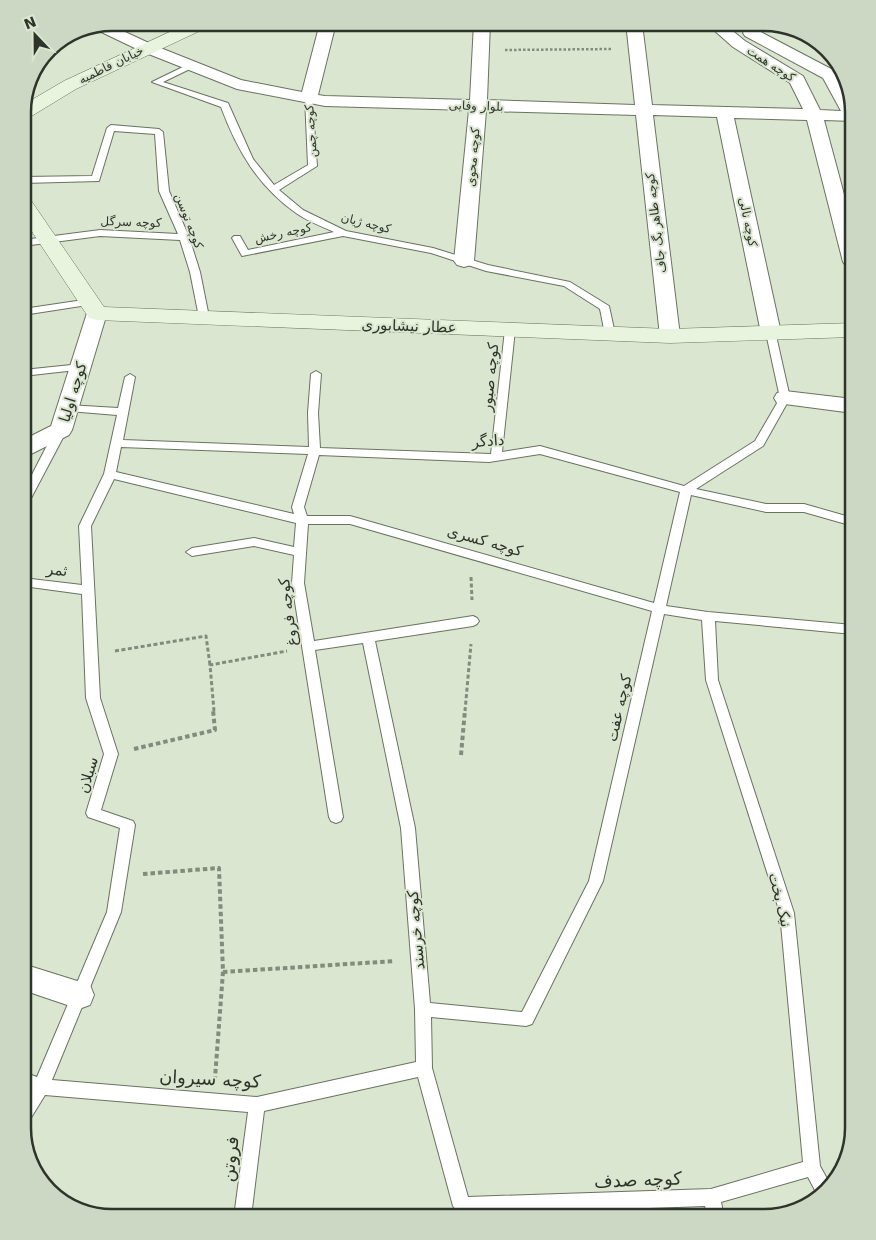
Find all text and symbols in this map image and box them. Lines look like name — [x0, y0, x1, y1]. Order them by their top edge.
north arrow — [10, 10, 60, 60]
text: N — [22, 13, 39, 33]
street label: خیابان فاطمیه — [76, 43, 146, 87]
street label: کوچه همت — [744, 43, 798, 86]
street label: بلوار وفایی — [448, 98, 504, 115]
street label: کوچه چمن — [302, 104, 321, 158]
street label: کوچه محوی — [463, 127, 484, 187]
street label: کوچه طاهر بگ جاف — [643, 172, 670, 274]
street label: کوچه توسن — [171, 191, 206, 251]
street label: کوچه نالی — [735, 196, 760, 249]
street label: کوچه ژیان — [339, 210, 393, 237]
street label: کوچه سرگل — [100, 214, 162, 231]
street label: کوچه رخش — [253, 220, 313, 247]
street label: عطار نیشابوری — [361, 315, 457, 337]
street label: کوچه صبور — [477, 341, 503, 413]
street label: کوچه اولیا — [55, 359, 91, 424]
street label: دادگر — [470, 431, 505, 451]
street label: کوچه کسری — [445, 522, 526, 561]
street label: ثمر — [45, 560, 68, 580]
street label: کوچه فروغ — [275, 576, 301, 647]
street label: کوچه عفت — [603, 672, 636, 743]
street label: سبلان — [74, 755, 102, 795]
street label: نیک بخت — [765, 871, 795, 929]
street label: کوچه خرسند — [403, 889, 428, 970]
street label: کوچه سیروان — [159, 1065, 262, 1093]
street label: فروتن — [216, 1135, 244, 1183]
street label: کوچه صدف — [594, 1167, 683, 1193]

